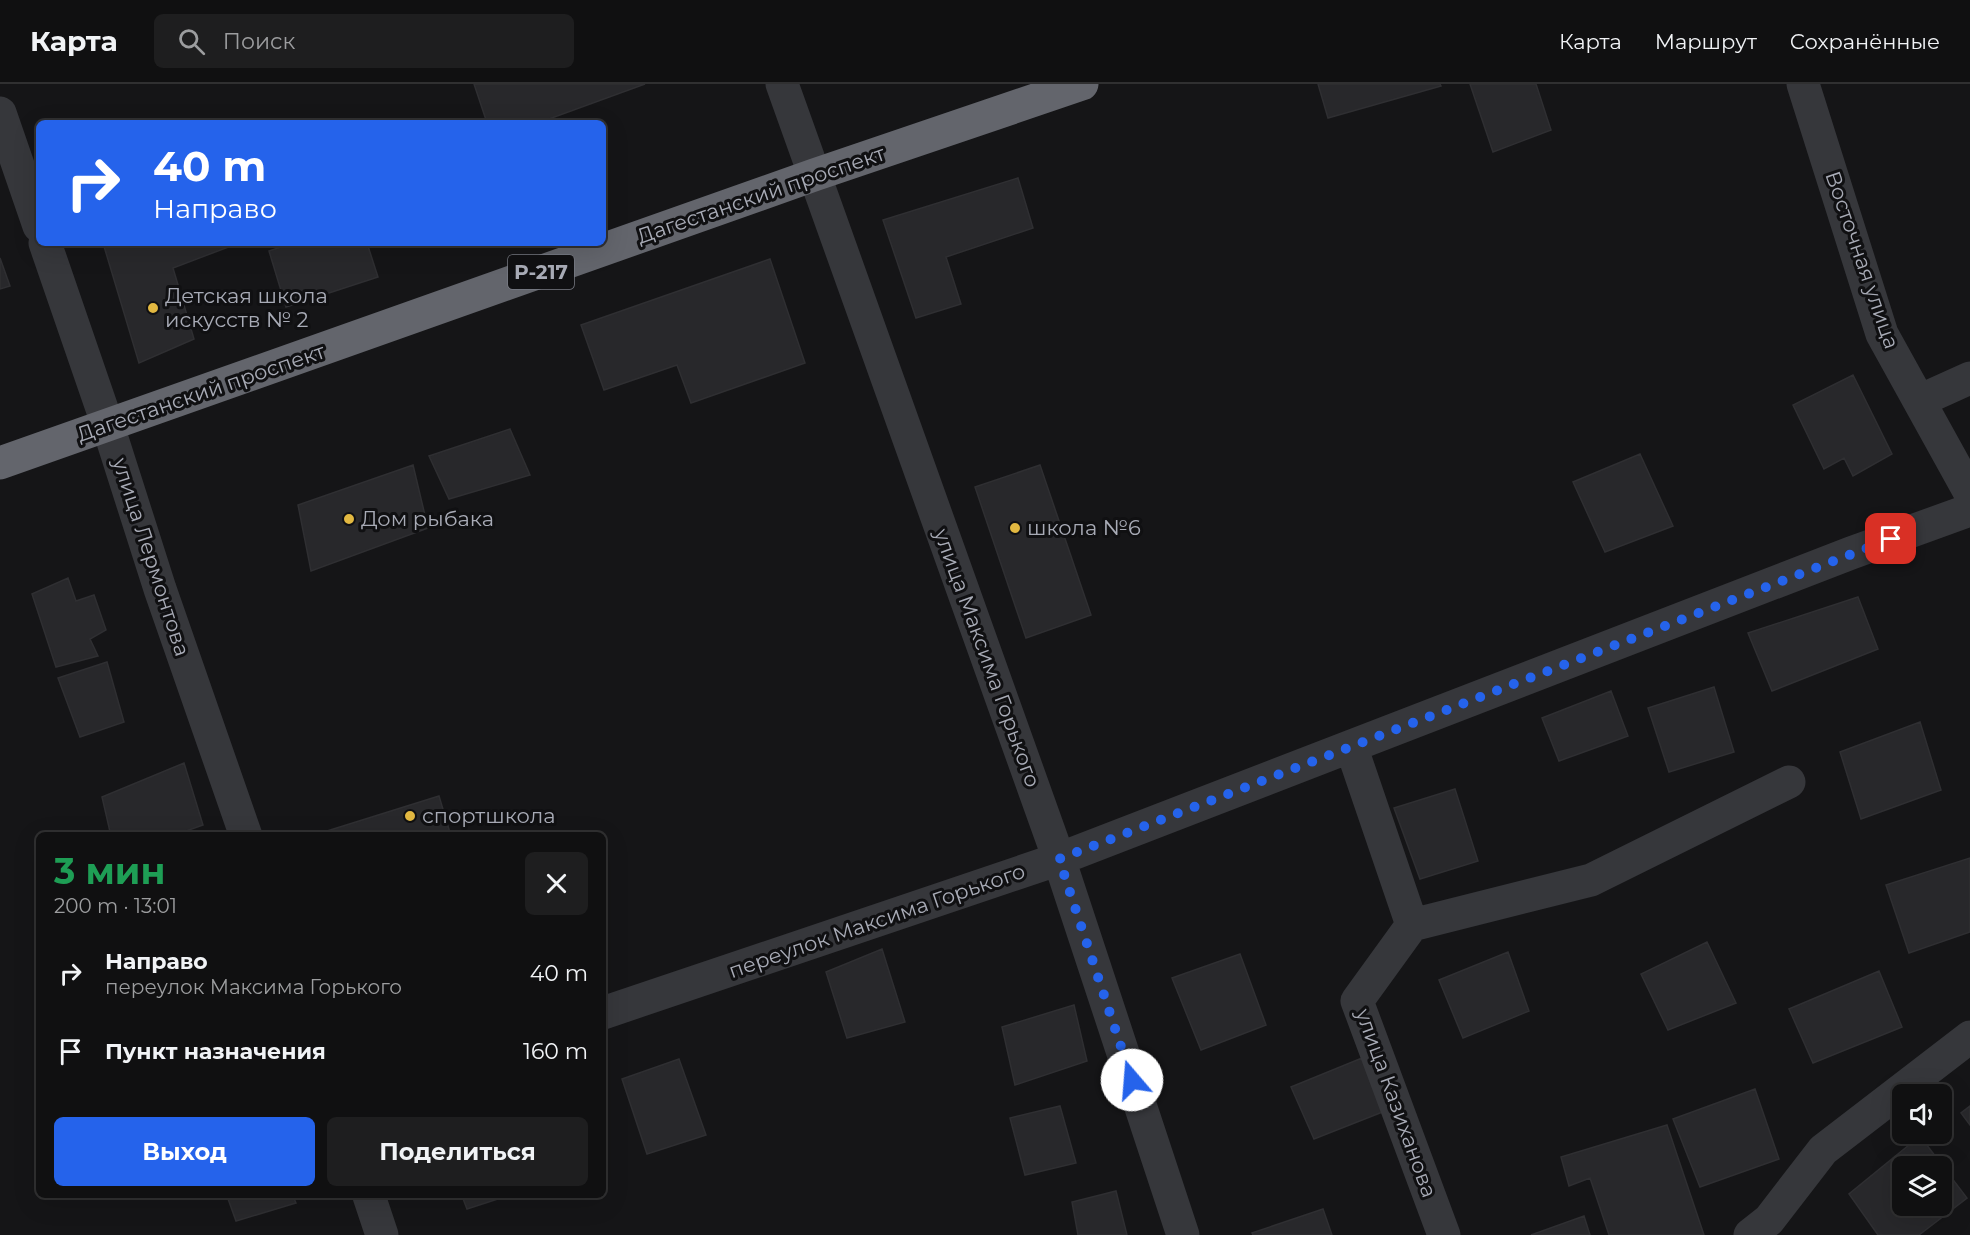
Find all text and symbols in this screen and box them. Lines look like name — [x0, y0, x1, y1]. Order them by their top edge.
search box — [154, 14, 574, 68]
text: Карта — [30, 24, 118, 58]
icon: search — [175, 25, 208, 58]
text: Поиск — [223, 28, 295, 55]
text: Карта — [1559, 29, 1622, 54]
text: Маршрут — [1655, 29, 1757, 54]
text: Сохранённые — [1790, 29, 1940, 54]
text: 40 m — [153, 140, 266, 192]
street label: Дагестанский проспект — [634, 140, 888, 249]
icon: right — [54, 144, 132, 222]
street label: Восточная улица — [1820, 168, 1905, 352]
text: Направо — [153, 192, 277, 225]
road number: Р-217 — [508, 255, 574, 289]
place label: Детская школа искусств № 2 — [165, 283, 328, 332]
marker: Детская школа искусств № 2 — [146, 301, 160, 315]
street label: Дагестанский проспект — [74, 338, 328, 447]
street label: улица Лермонтова — [107, 454, 195, 659]
place label: Дом рыбака — [361, 506, 494, 531]
marker: Дом рыбака — [342, 512, 356, 526]
pin — [1865, 513, 1916, 564]
place label: школа №6 — [1027, 515, 1141, 540]
marker: школа №6 — [1008, 521, 1022, 535]
icon: arrive — [1874, 522, 1907, 555]
street label: улица Максима Горького — [929, 524, 1046, 790]
place label: спортшкола — [422, 803, 555, 828]
marker: спортшкола — [403, 809, 417, 823]
text: 3 мин — [54, 849, 165, 893]
button: close — [525, 852, 588, 915]
street label: переулок Максима Горького — [725, 858, 1028, 983]
text: 200 m · 13:01 — [54, 894, 177, 918]
text: Направо — [105, 948, 208, 975]
icon: right — [54, 957, 87, 990]
text: 40 m — [530, 960, 588, 987]
text: переулок Максима Горького — [105, 975, 402, 999]
street label: улица Казиханова — [1350, 1004, 1442, 1201]
icon: arrive — [54, 1035, 87, 1068]
text: Пункт назначения — [105, 1038, 326, 1065]
text: 160 m — [523, 1038, 588, 1065]
position arrow — [1100, 1048, 1164, 1112]
map controls — [1892, 1084, 1952, 1216]
button: sound — [1892, 1084, 1952, 1144]
button: Выход — [54, 1117, 315, 1186]
button: Поделиться — [327, 1117, 588, 1186]
button: layers — [1892, 1156, 1952, 1216]

